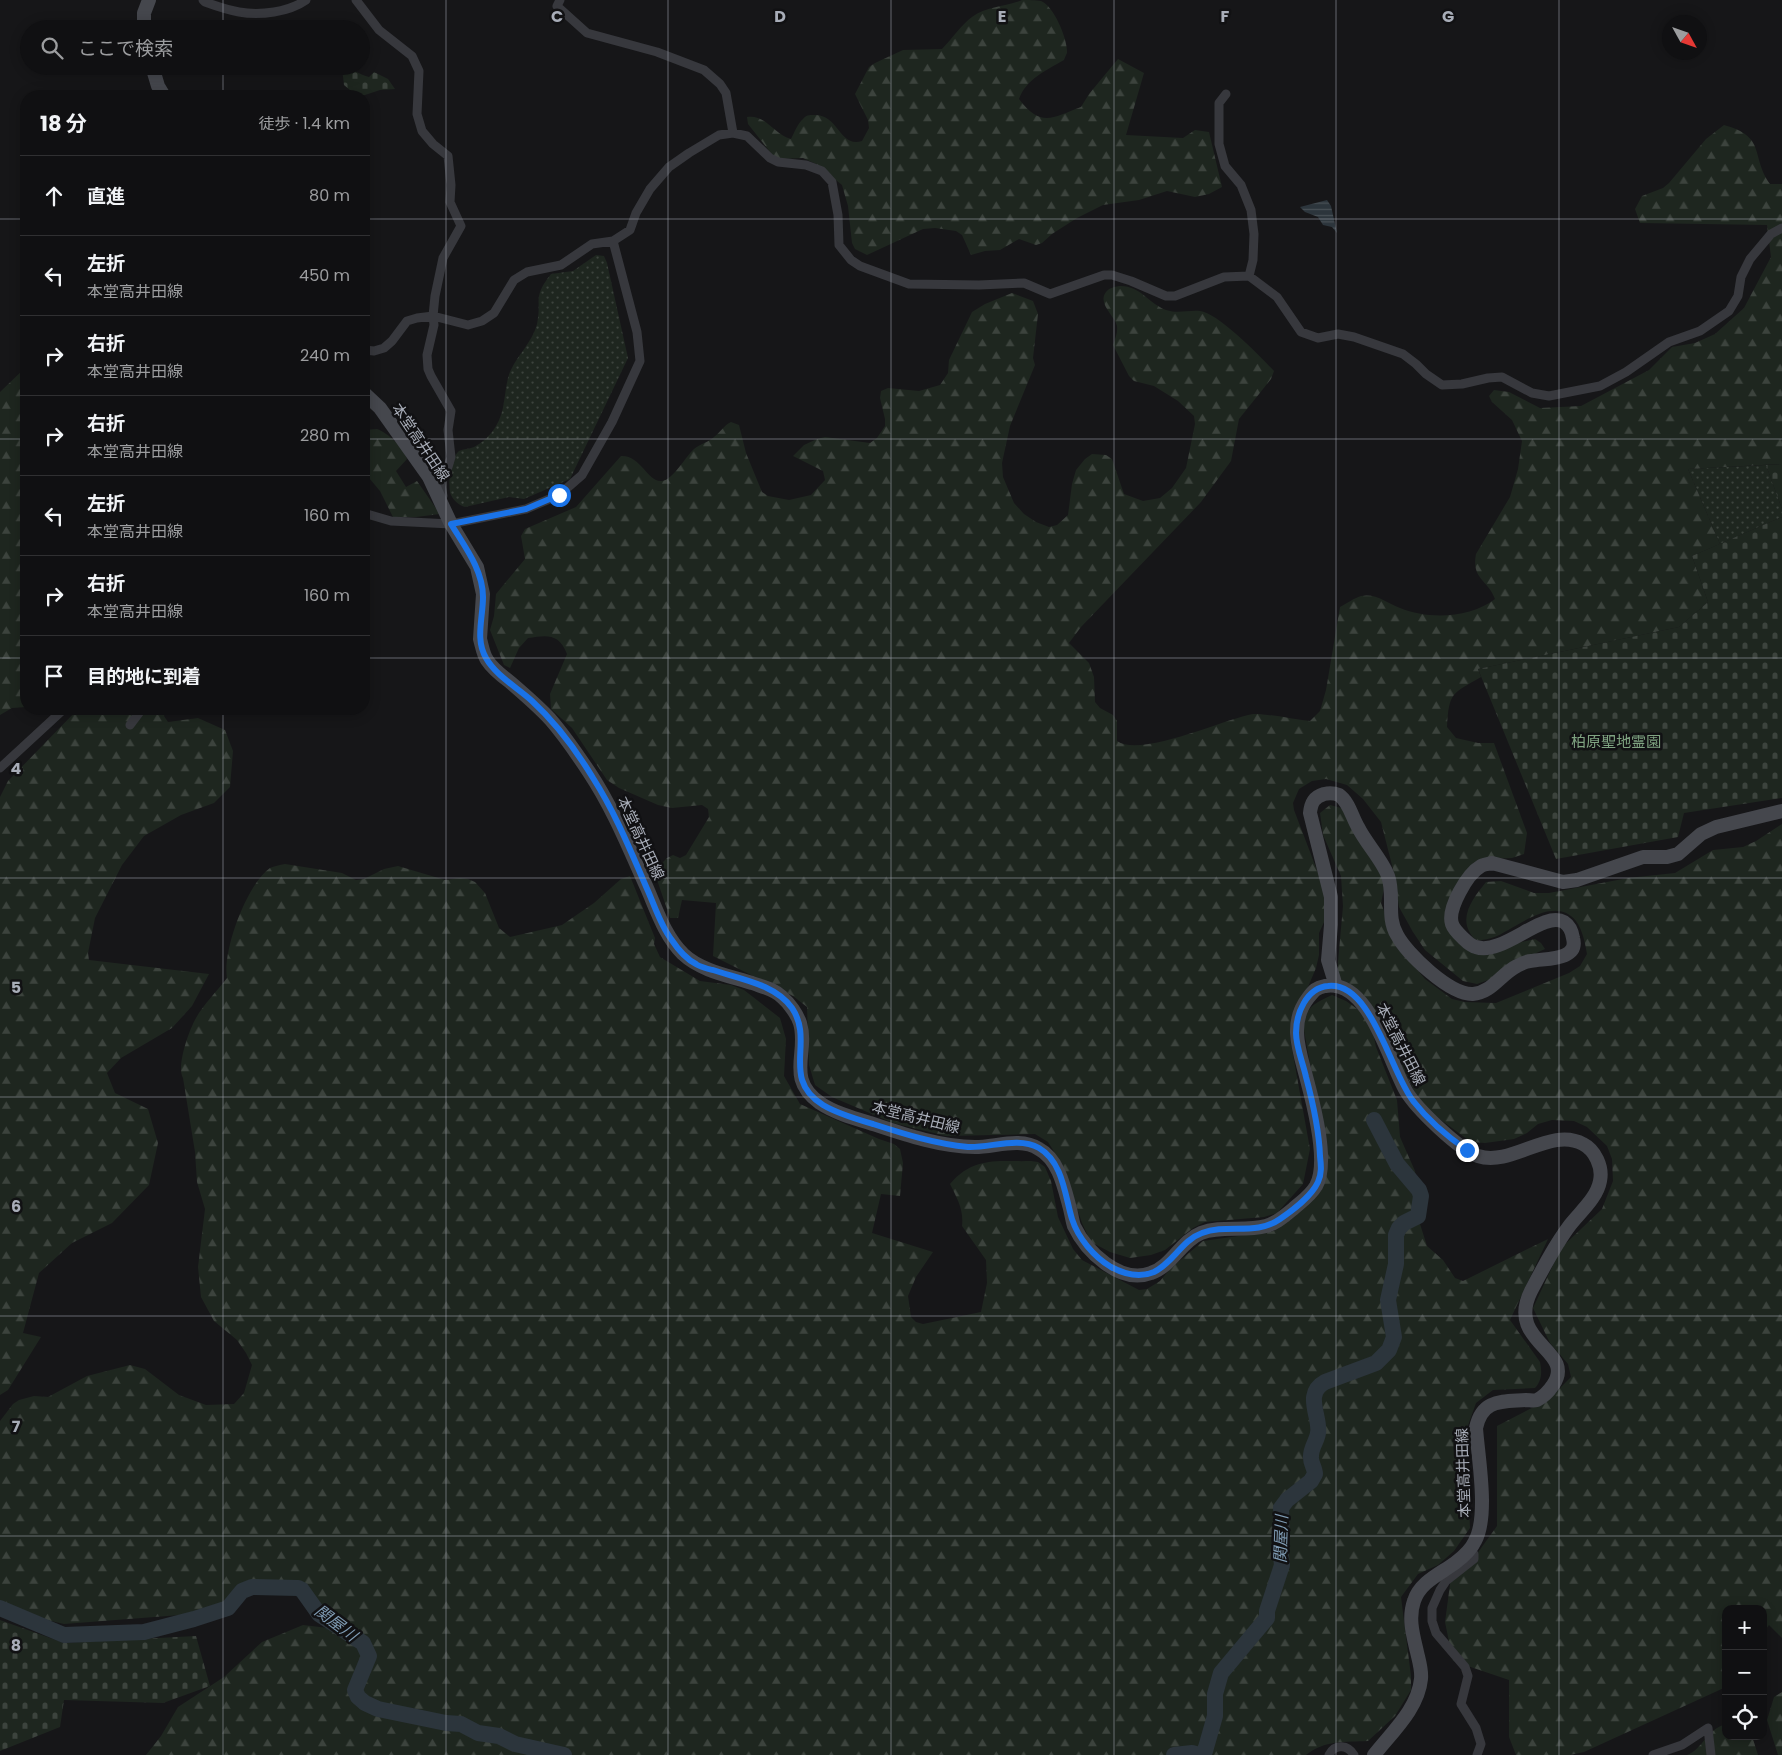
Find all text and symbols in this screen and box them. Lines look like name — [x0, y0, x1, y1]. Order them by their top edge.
text: C — [551, 5, 563, 28]
text: D — [774, 5, 786, 28]
text: E — [998, 5, 1006, 28]
text: F — [1221, 5, 1230, 28]
text: G — [1442, 5, 1454, 28]
north arrow — [1662, 15, 1707, 60]
search box — [20, 20, 370, 75]
icon: search — [38, 34, 66, 62]
text: ここで検索 — [78, 35, 173, 62]
text: 18 分 — [40, 109, 87, 138]
text: 徒歩 · 1.4 km — [259, 112, 350, 135]
icon: ahead — [40, 182, 68, 210]
text: 直進 — [87, 183, 125, 210]
text: 80 m — [309, 184, 350, 207]
text: 左折 — [87, 250, 125, 277]
icon: left — [40, 262, 68, 290]
text: 450 m — [299, 264, 350, 287]
text: 本堂高井田線 — [87, 280, 183, 303]
text: 右折 — [87, 330, 125, 357]
icon: right — [40, 342, 68, 370]
text: 240 m — [300, 344, 350, 367]
text: 本堂高井田線 — [87, 360, 183, 383]
street label: 本堂高井田線 — [387, 399, 455, 485]
text: 右折 — [87, 410, 125, 437]
icon: right — [40, 422, 68, 450]
text: 280 m — [300, 424, 350, 447]
text: 本堂高井田線 — [87, 440, 183, 463]
route start — [548, 484, 571, 507]
text: 左折 — [87, 490, 125, 517]
icon: left — [40, 502, 68, 530]
text: 160 m — [304, 504, 350, 527]
text: 本堂高井田線 — [87, 520, 183, 543]
text: 右折 — [87, 570, 125, 597]
icon: right — [40, 582, 68, 610]
text: 160 m — [304, 584, 350, 607]
text: 本堂高井田線 — [87, 600, 183, 623]
icon: arrive — [40, 662, 68, 690]
text: 目的地に到着 — [87, 663, 201, 690]
park label: 柏原聖地霊園 — [1571, 731, 1661, 752]
text: 4 — [11, 757, 22, 780]
street label: 本堂高井田線 — [612, 793, 670, 883]
text: 5 — [11, 976, 21, 999]
street label: 本堂高井田線 — [1371, 999, 1431, 1089]
street label: 本堂高井田線 — [870, 1096, 962, 1138]
route end — [1456, 1139, 1479, 1162]
text: 6 — [11, 1195, 21, 1218]
text: 7 — [12, 1415, 21, 1438]
street label: 本堂高井田線 — [1451, 1428, 1475, 1518]
water label: 関屋川 — [1269, 1513, 1293, 1563]
water label: 関屋川 — [310, 1599, 364, 1648]
map controls — [1722, 1605, 1767, 1740]
button: + — [1722, 1605, 1767, 1650]
text: 8 — [11, 1634, 21, 1657]
button: − — [1722, 1650, 1767, 1695]
button: locate — [1722, 1695, 1767, 1740]

